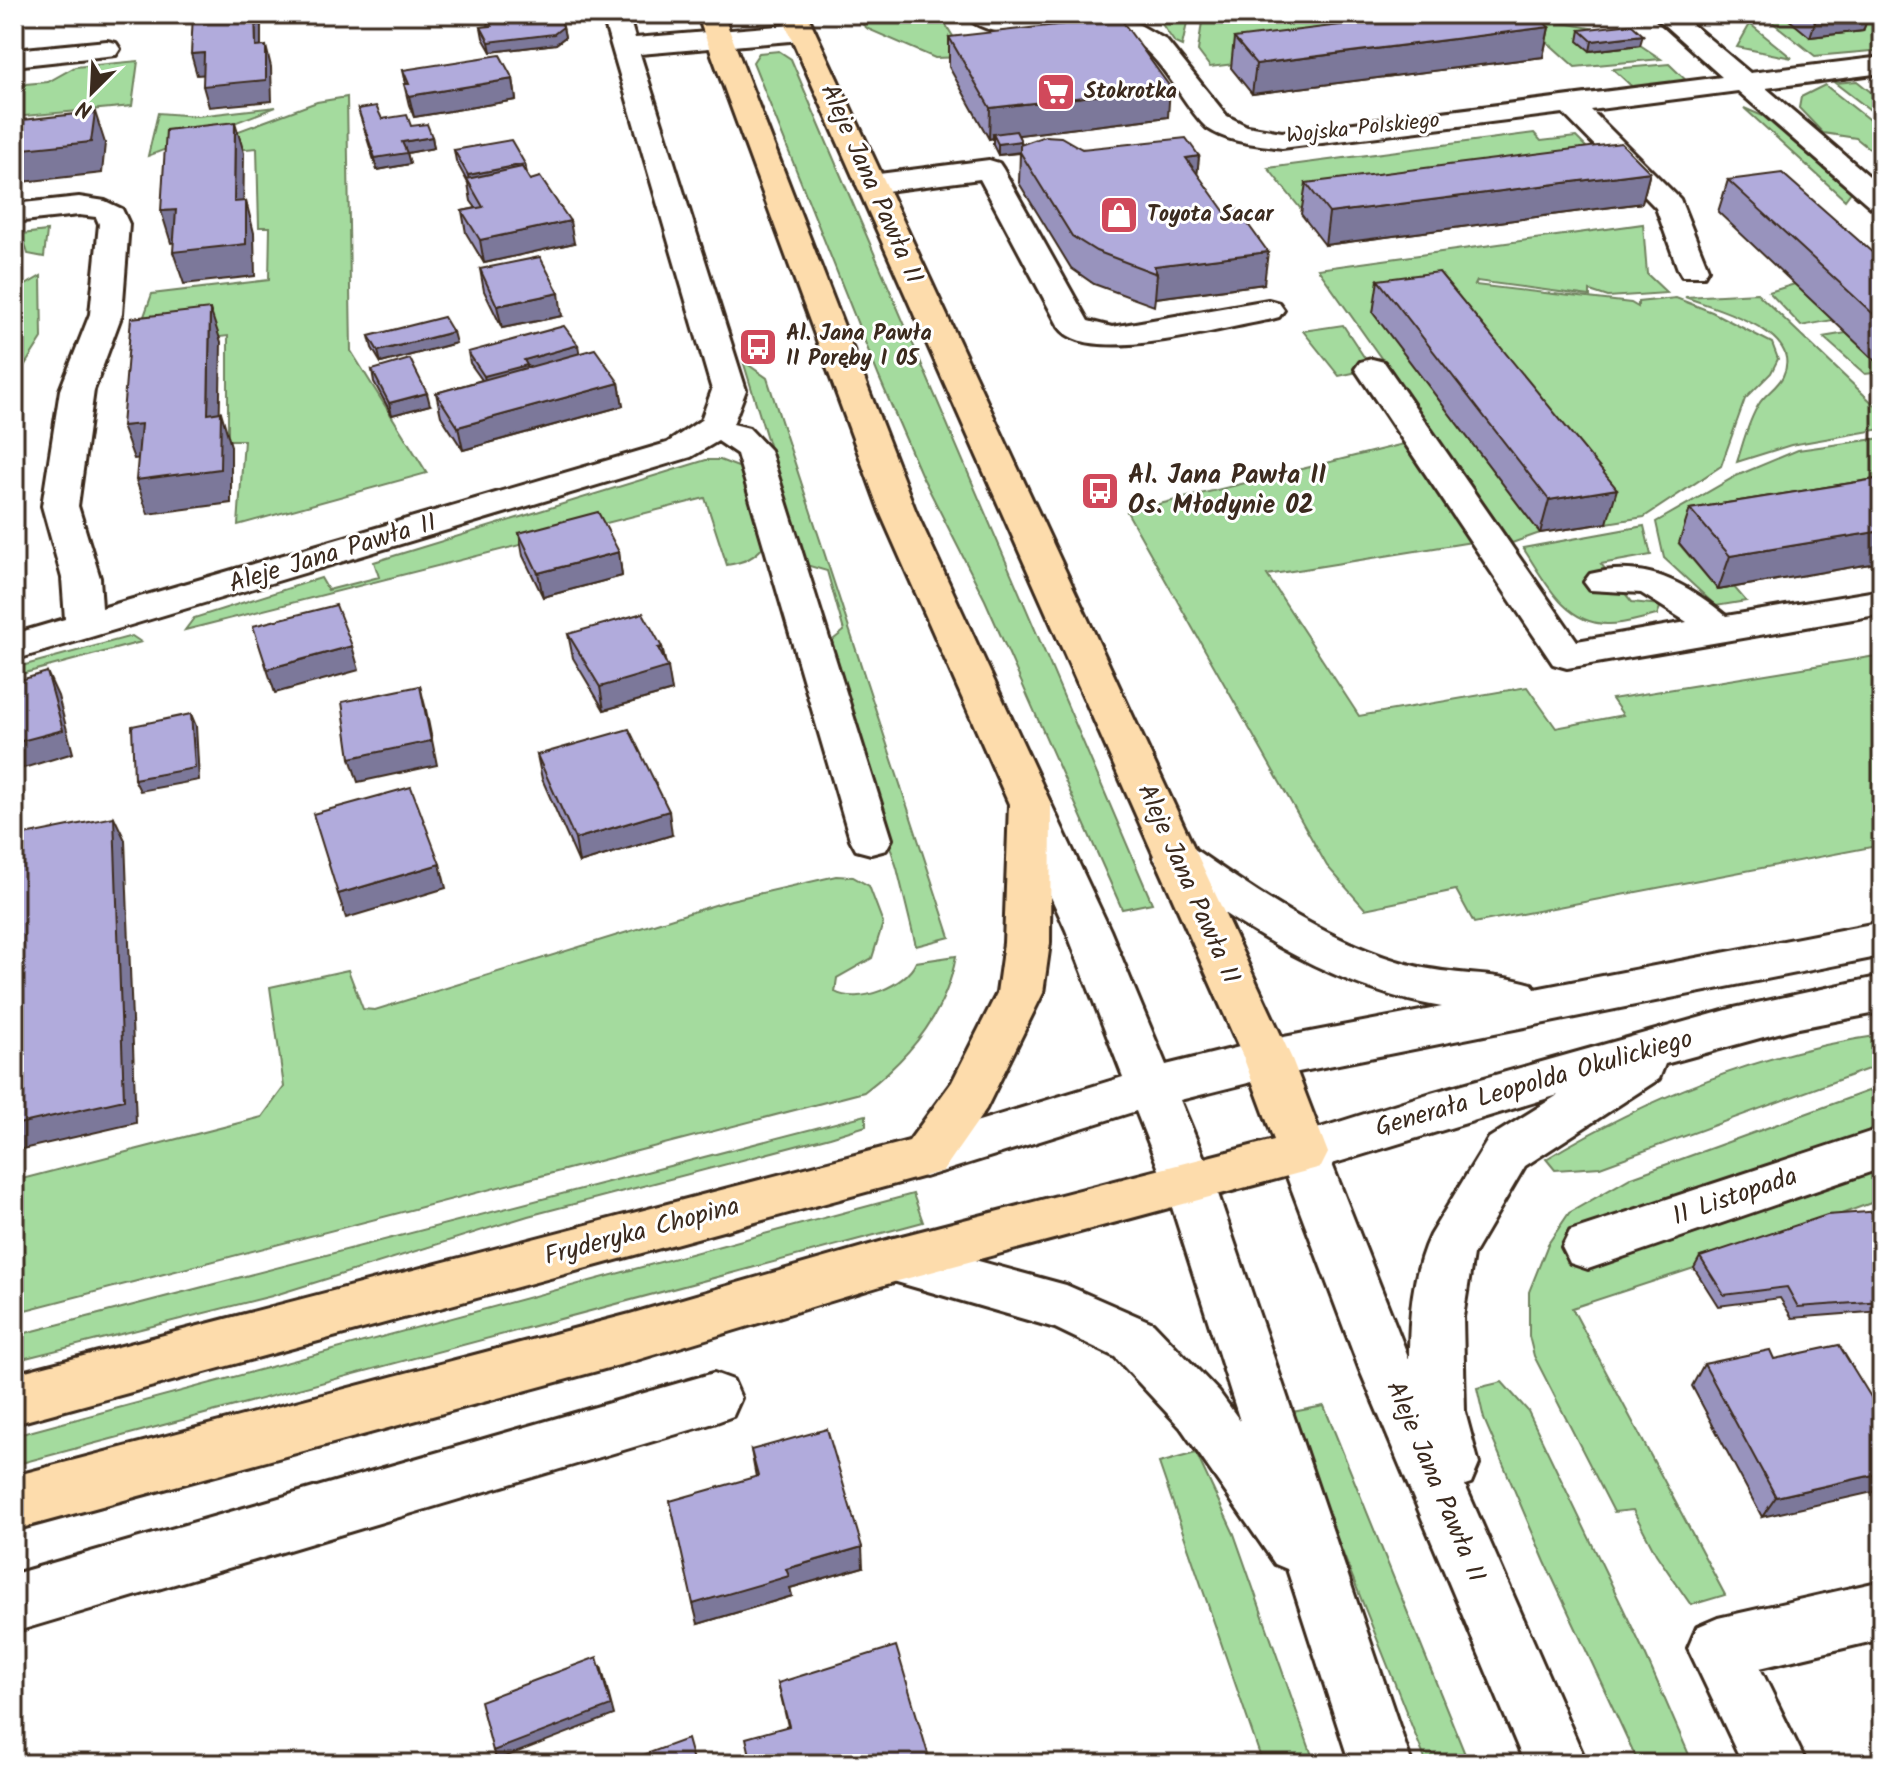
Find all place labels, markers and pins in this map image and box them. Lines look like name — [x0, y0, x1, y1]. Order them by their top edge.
supermarket icon: Stokrotka — [1035, 71, 1077, 113]
place label: Stokrotka — [1084, 75, 1177, 110]
shop icon: Toyota Sacar — [1098, 194, 1140, 236]
place label: Toyota Sacar — [1147, 198, 1274, 233]
place label: Al. Jana Pawła II Poręby I 05 — [786, 317, 932, 377]
bus stop icon: Al. Jana Pawła II Poręby I 05 — [737, 326, 779, 368]
place label: Al. Jana Pawła II Os. Młodynie 02 — [1128, 455, 1326, 527]
bus stop icon: Al. Jana Pawła II Os. Młodynie 02 — [1079, 470, 1121, 512]

